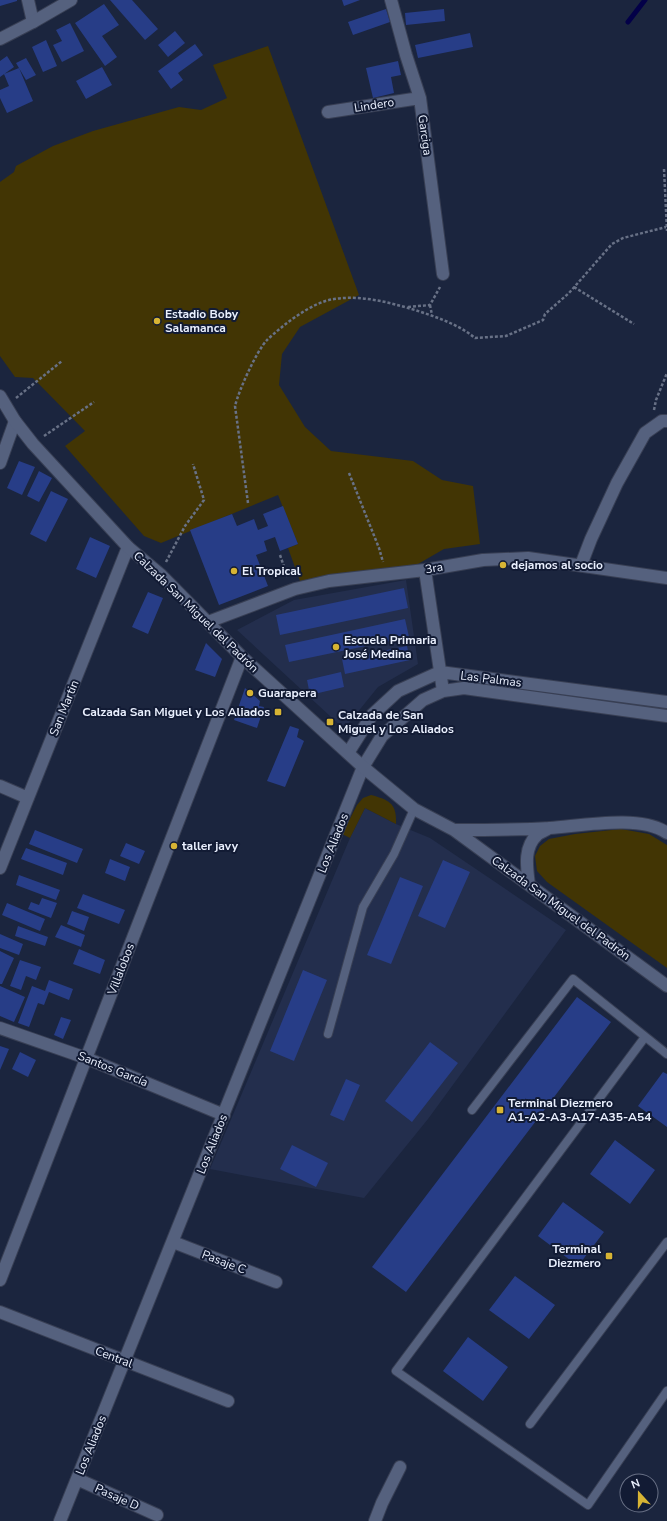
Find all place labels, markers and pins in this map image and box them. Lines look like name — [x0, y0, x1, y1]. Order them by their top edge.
place label: Estadio Boby Salamanca — [165, 306, 239, 336]
marker: Estadio Boby Salamanca — [152, 316, 162, 326]
place label: dejamos al socio — [511, 557, 603, 573]
marker: dejamos al socio — [498, 560, 508, 570]
place label: El Tropical — [242, 563, 301, 579]
marker: El Tropical — [229, 566, 239, 576]
place label: Escuela Primaria José Medina — [343, 632, 437, 662]
marker: Escuela Primaria José Medina — [331, 642, 341, 652]
place label: Guarapera — [258, 685, 316, 701]
marker: Guarapera — [245, 688, 255, 698]
place label: Calzada San Miguel y Los Aliados — [82, 704, 270, 720]
marker: Calzada San Miguel y Los Aliados — [273, 707, 283, 717]
place label: Calzada de San Miguel y Los Aliados — [338, 707, 454, 737]
marker: Calzada de San Miguel y Los Aliados — [325, 717, 335, 727]
place label: taller javy — [182, 838, 239, 854]
marker: taller javy — [169, 841, 179, 851]
place label: Terminal Diezmero A1-A2-A3-A17-A35-A54 — [508, 1095, 651, 1125]
marker: Terminal Diezmero A1-A2-A3-A17-A35-A54 — [495, 1105, 505, 1115]
place label: Terminal Diezmero — [548, 1241, 601, 1271]
marker: Terminal Diezmero — [604, 1251, 614, 1261]

